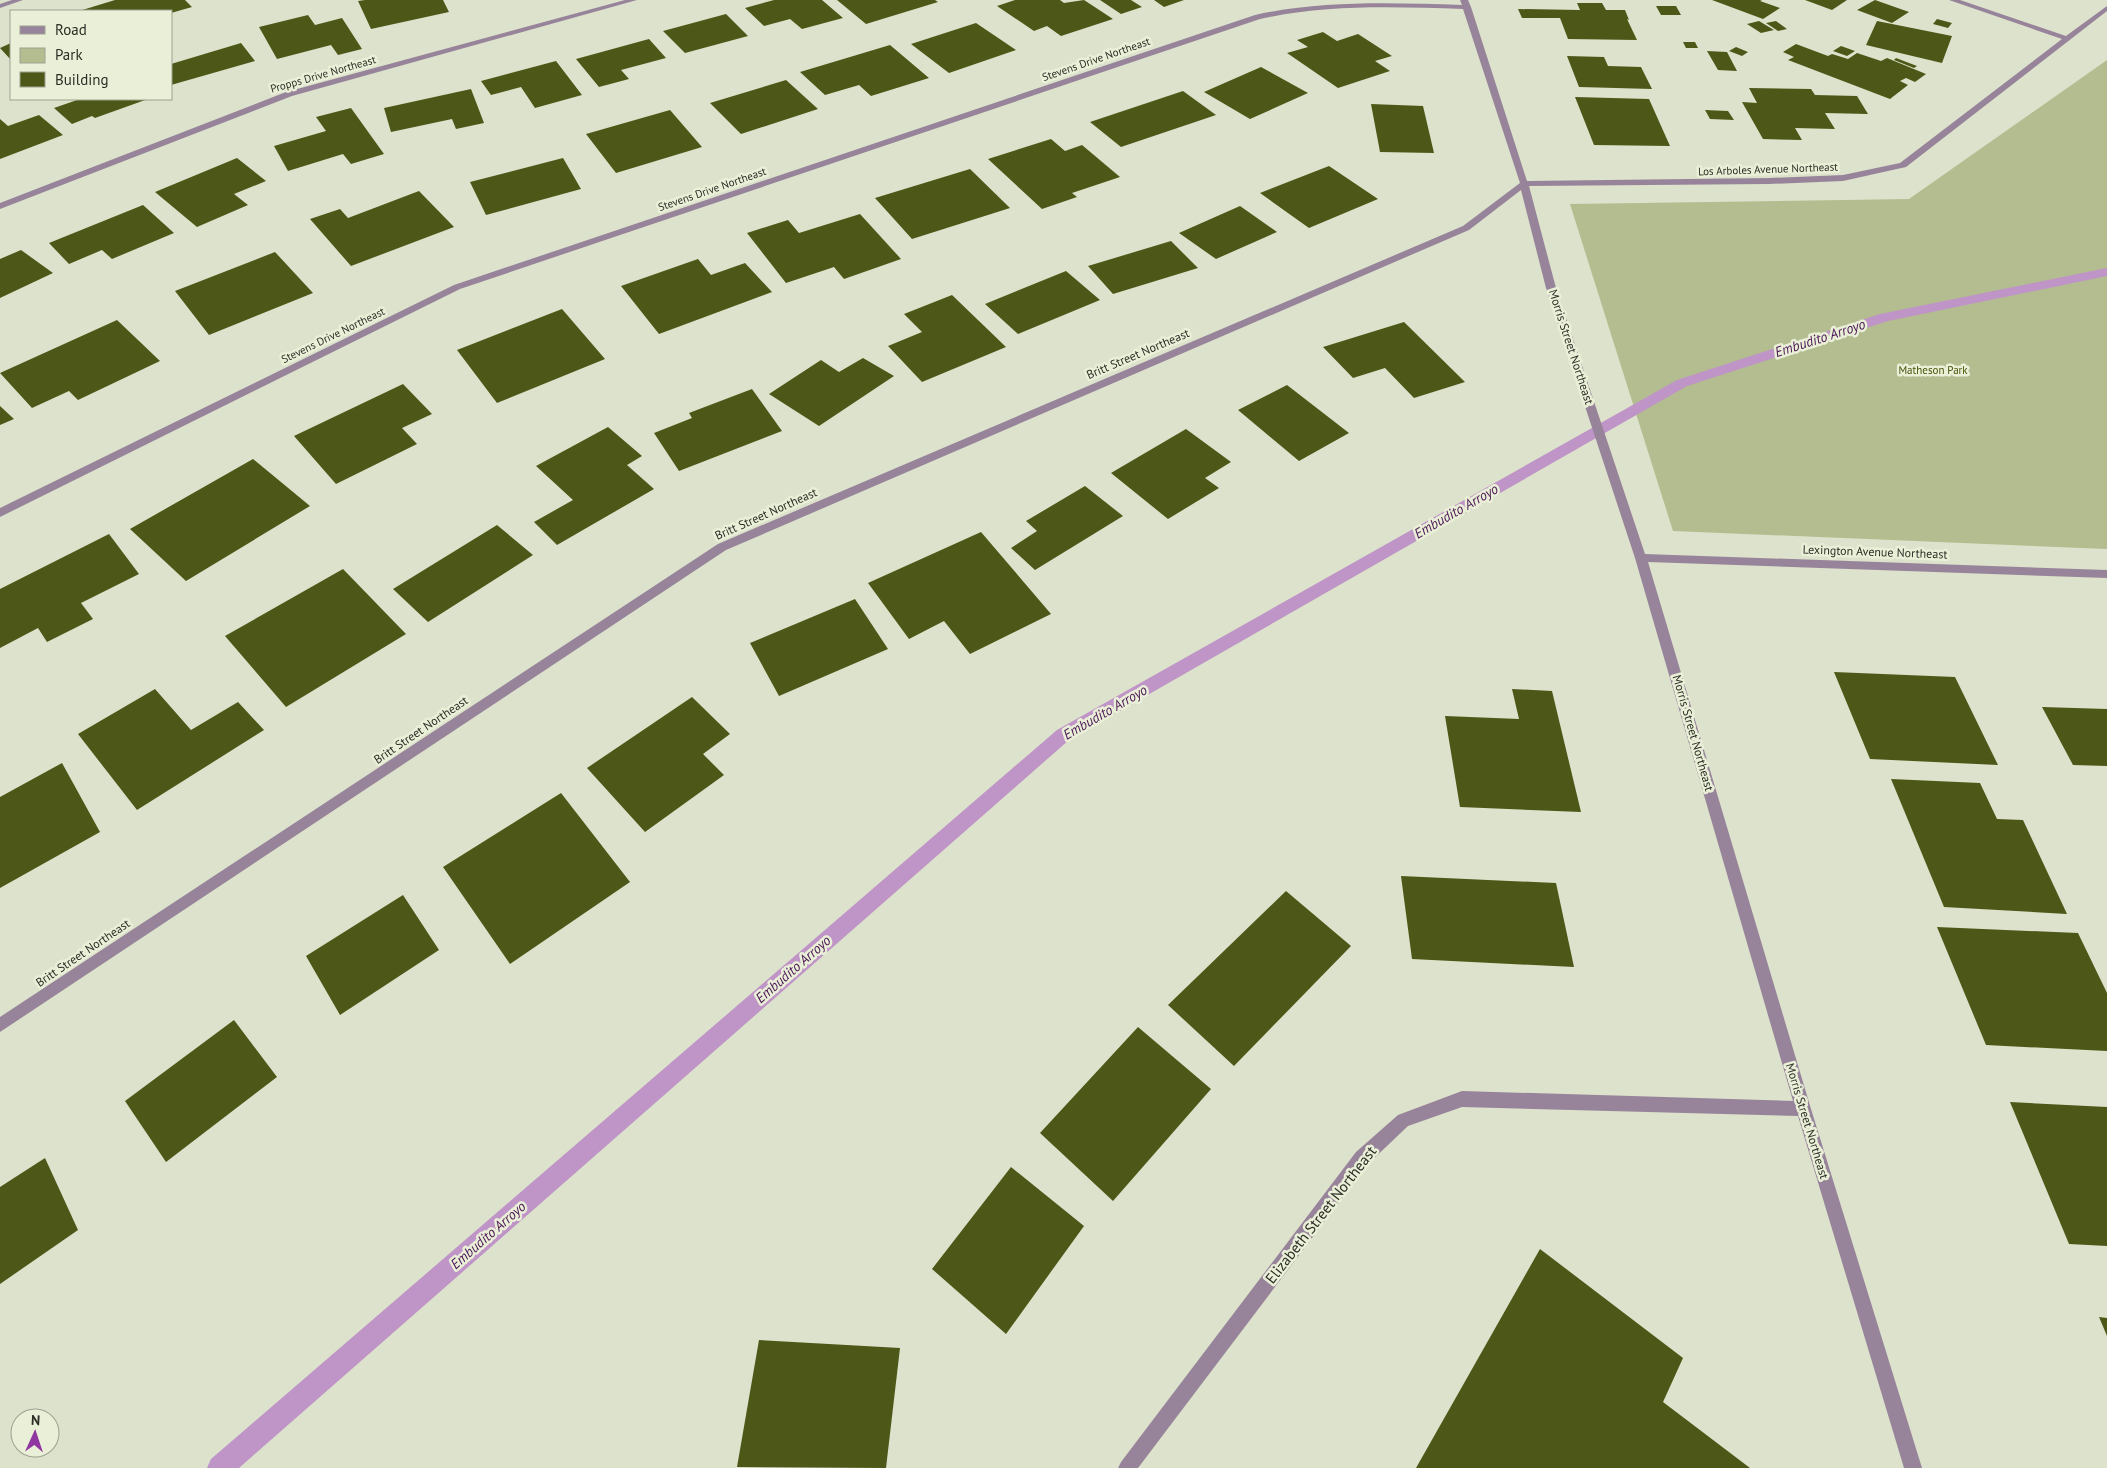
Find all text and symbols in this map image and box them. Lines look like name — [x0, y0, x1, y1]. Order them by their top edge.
legend — [10, 10, 172, 100]
text: Road — [55, 20, 87, 39]
street label: Stevens Drive Northeast — [1040, 34, 1152, 84]
text: Park — [55, 45, 83, 64]
street label: Propps Drive Northeast — [269, 52, 378, 96]
text: Building — [55, 70, 109, 89]
street label: Los Arboles Avenue Northeast — [1698, 160, 1838, 178]
street label: Stevens Drive Northeast — [656, 164, 768, 214]
street label: Morris Street Northeast — [1546, 287, 1597, 406]
street label: Stevens Drive Northeast — [279, 304, 387, 366]
water label: Embudito Arroyo — [1772, 315, 1868, 361]
street label: Britt Street Northeast — [1084, 325, 1191, 382]
park label: Matheson Park — [1898, 363, 1968, 377]
water label: Embudito Arroyo — [1411, 480, 1501, 542]
street label: Britt Street Northeast — [712, 484, 819, 543]
street label: Lexington Avenue Northeast — [1802, 541, 1948, 562]
street label: Morris Street Northeast — [1670, 673, 1717, 793]
water label: Embudito Arroyo — [1060, 681, 1150, 743]
street label: Britt Street Northeast — [371, 693, 471, 767]
street label: Britt Street Northeast — [33, 916, 133, 990]
water label: Embudito Arroyo — [752, 931, 834, 1007]
street label: Morris Street Northeast — [1783, 1061, 1832, 1181]
street label: Elizabeth Street Northeast — [1261, 1142, 1380, 1287]
water label: Embudito Arroyo — [447, 1197, 529, 1273]
north arrow — [10, 1408, 60, 1458]
text: N — [31, 1411, 41, 1429]

